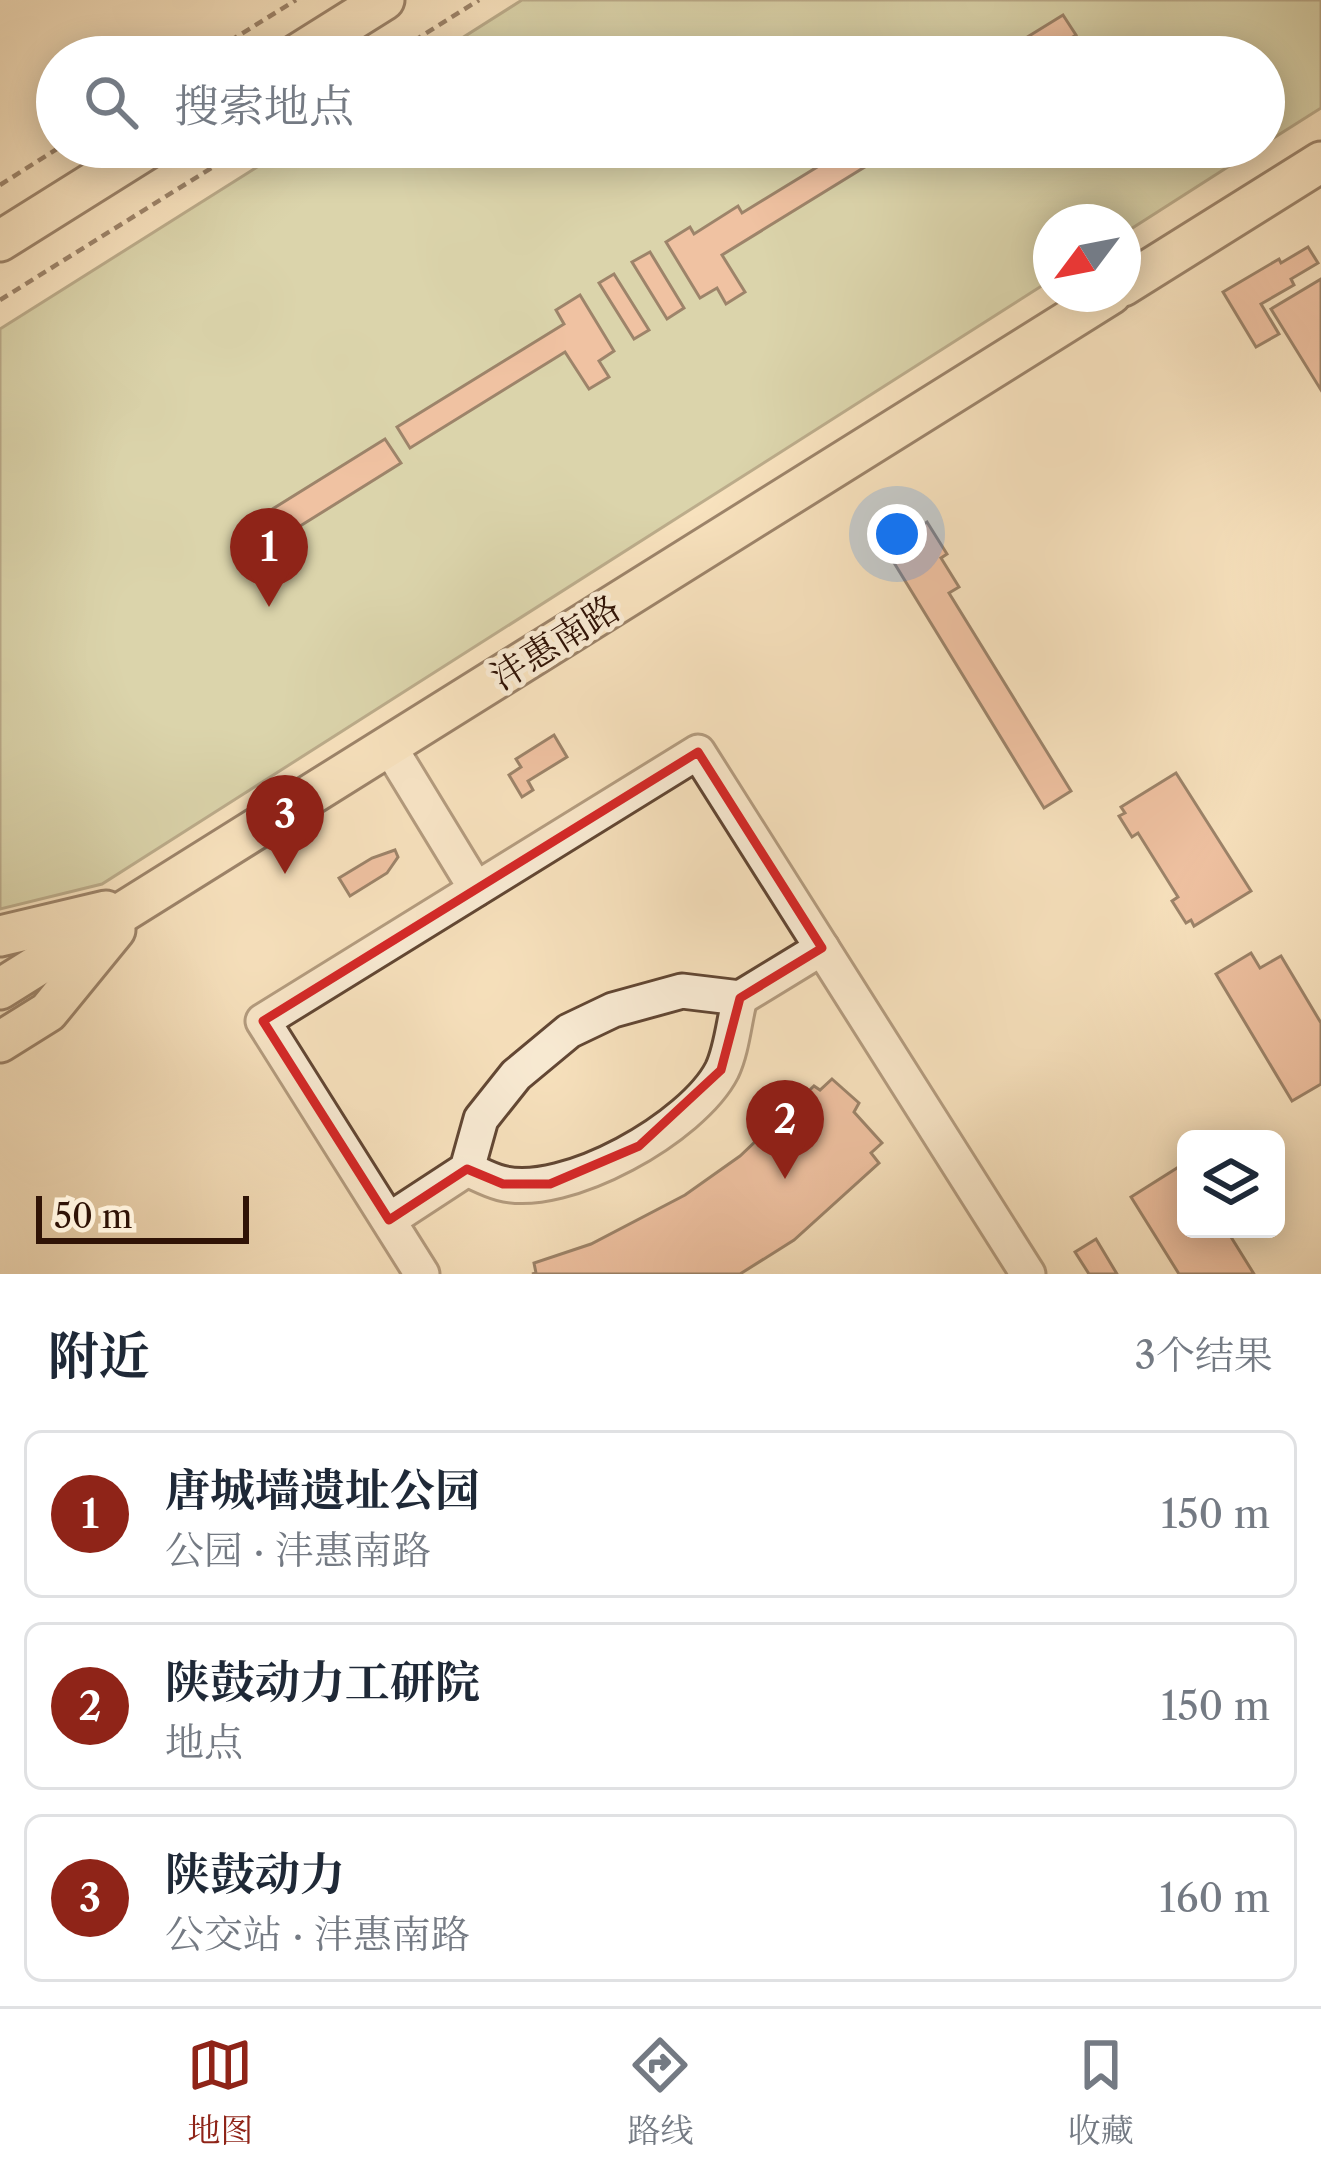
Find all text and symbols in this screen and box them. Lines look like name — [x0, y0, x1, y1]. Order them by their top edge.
search box — [36, 36, 1285, 168]
icon: search — [78, 69, 144, 135]
text: 搜索地点 — [174, 78, 354, 134]
north arrow — [1033, 204, 1141, 312]
your location — [867, 504, 927, 564]
pin: 1 — [230, 508, 308, 607]
street label: 沣惠南路 — [482, 585, 628, 699]
pin: 3 — [246, 775, 324, 874]
pin: 2 — [746, 1080, 824, 1179]
map controls — [1177, 1130, 1285, 1238]
button: layers — [1177, 1130, 1285, 1238]
scale bar — [36, 1190, 249, 1243]
text: 50 m — [54, 1196, 132, 1237]
text: 附近 — [48, 1325, 150, 1387]
text: 3个结果 — [1135, 1331, 1273, 1379]
text: 唐城墙遗址公园 — [165, 1462, 480, 1518]
text: 1 — [81, 1490, 99, 1538]
text: 150 m — [1161, 1490, 1270, 1538]
text: 公园 · 沣惠南路 — [165, 1526, 431, 1574]
text: 陕鼓动力工研院 — [165, 1654, 480, 1710]
text: 2 — [78, 1682, 102, 1730]
text: 150 m — [1161, 1682, 1270, 1730]
text: 地点 — [165, 1718, 243, 1766]
text: 陕鼓动力 — [165, 1846, 345, 1902]
text: 3 — [79, 1874, 101, 1922]
text: 160 m — [1159, 1874, 1270, 1922]
text: 公交站 · 沣惠南路 — [165, 1910, 470, 1958]
tab: 地图 — [187, 2032, 253, 2151]
tab: 路线 — [627, 2032, 693, 2151]
tab: 收藏 — [1068, 2032, 1134, 2151]

